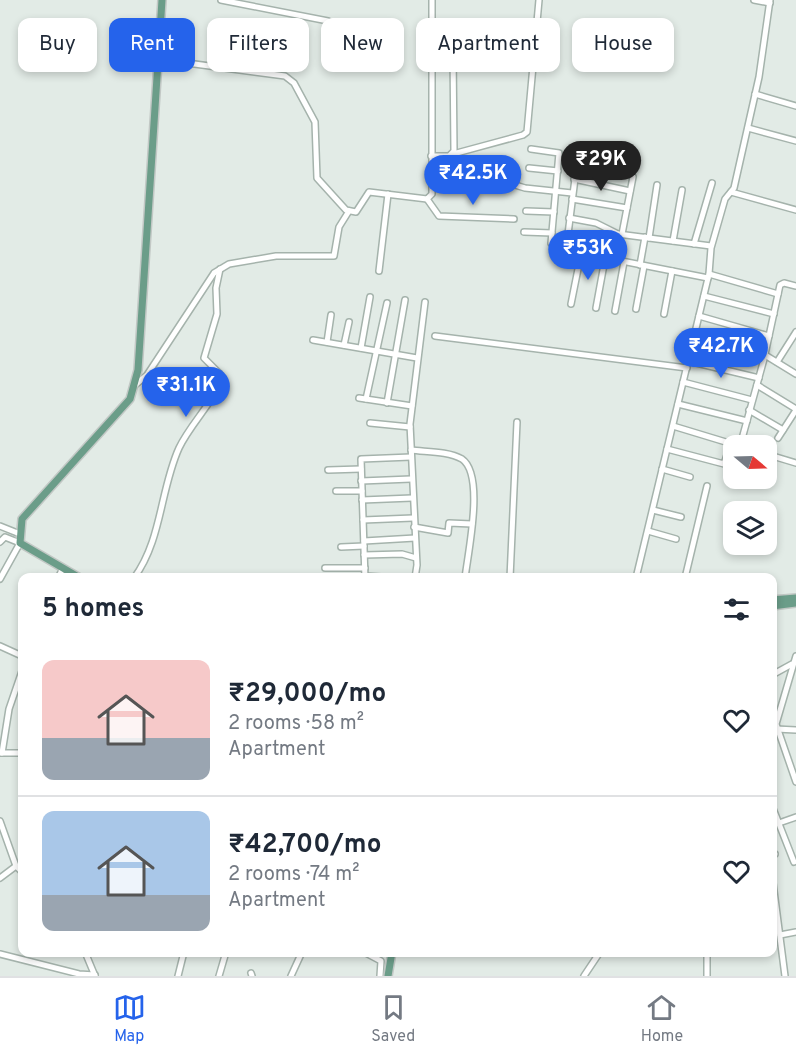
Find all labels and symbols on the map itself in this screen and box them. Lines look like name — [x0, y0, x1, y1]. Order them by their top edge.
pin: ₹29K — [565, 141, 637, 192]
pin: ₹42.5K — [424, 155, 522, 206]
pin: ₹53K — [552, 230, 624, 281]
pin: ₹42.7K — [672, 328, 770, 379]
pin: ₹31.1K — [137, 367, 235, 418]
north arrow — [723, 435, 777, 489]

